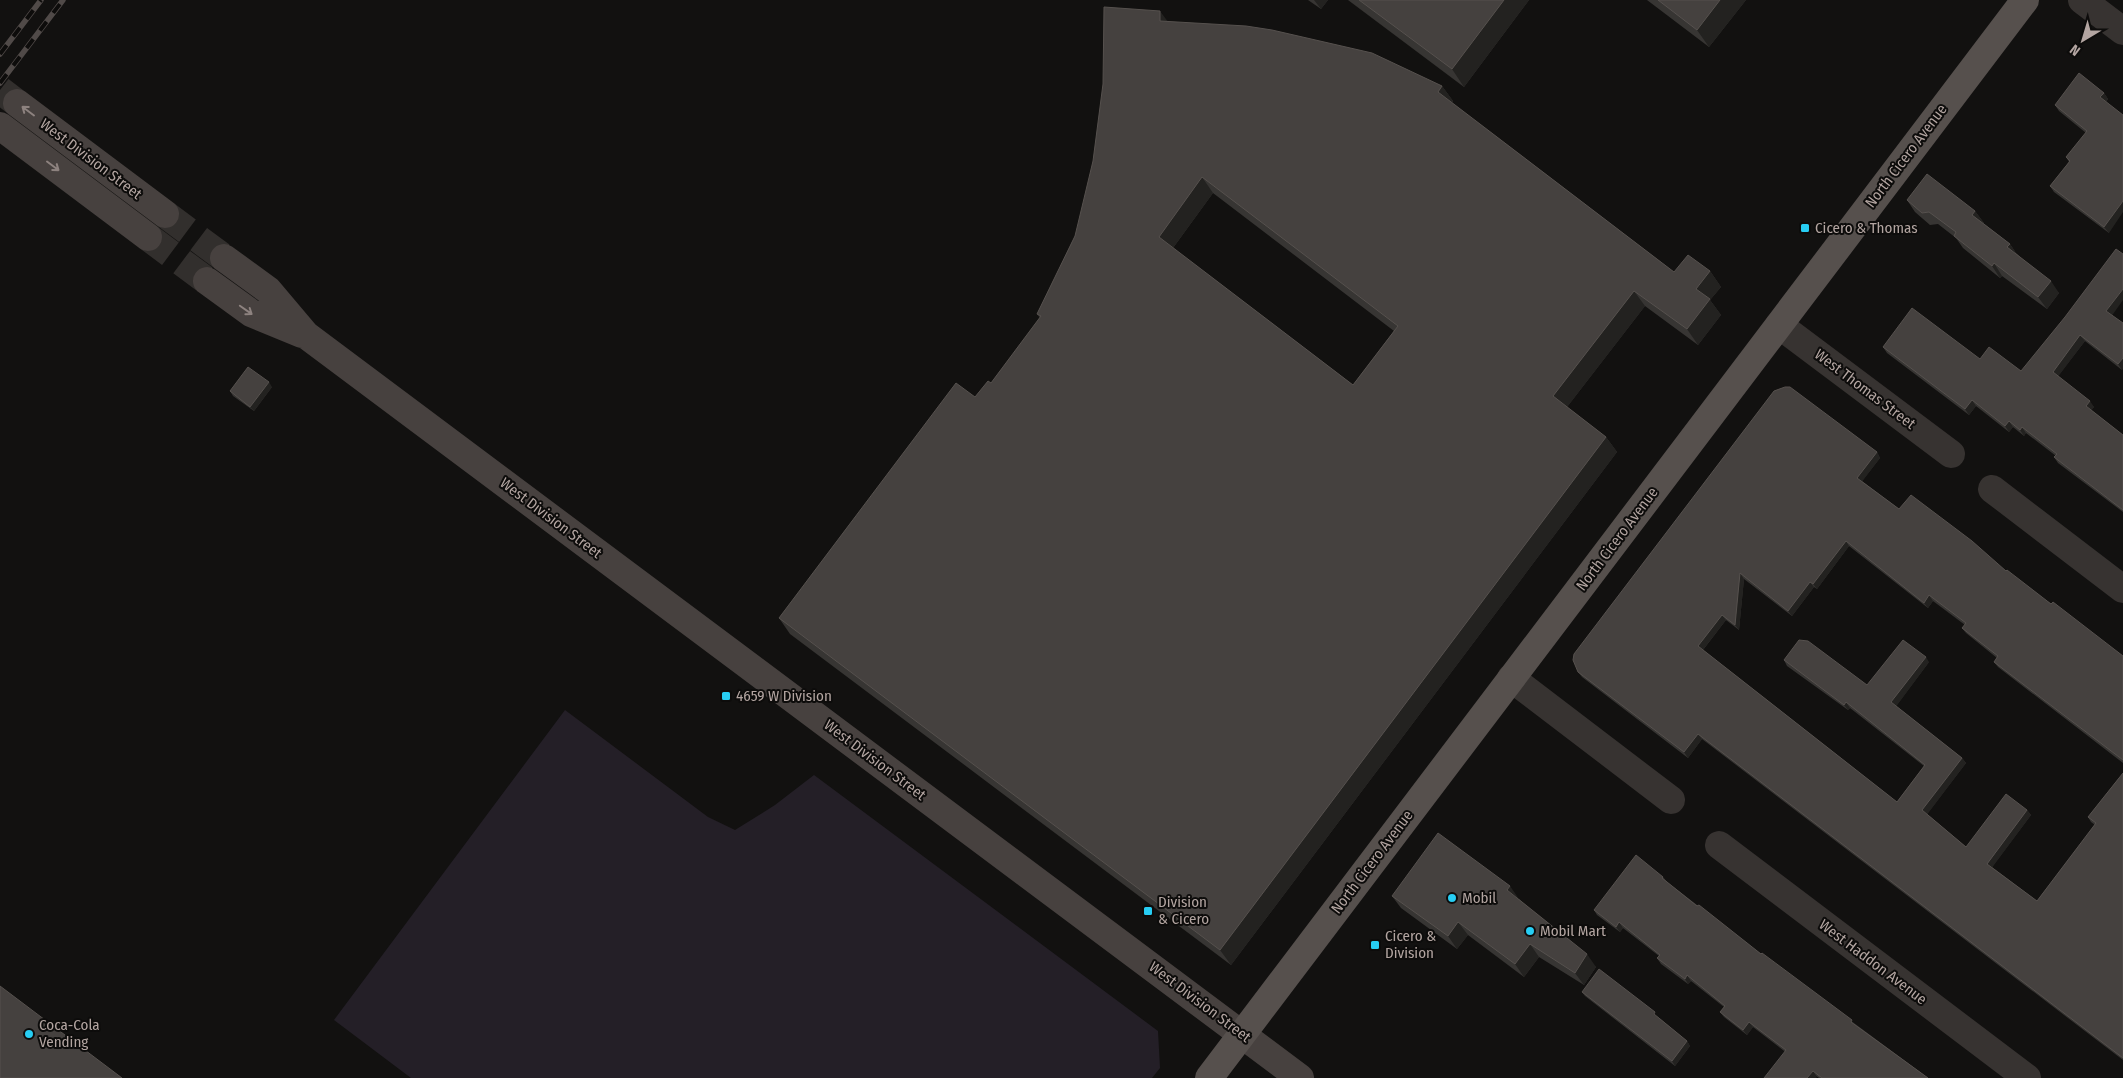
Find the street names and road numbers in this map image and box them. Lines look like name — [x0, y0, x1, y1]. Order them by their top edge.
street label: North Cicero Avenue — [1861, 101, 1951, 211]
street label: West Division Street — [37, 115, 145, 203]
street label: West Thomas Street — [1811, 345, 1919, 433]
street label: West Division Street — [497, 474, 605, 562]
street label: North Cicero Avenue — [1572, 484, 1662, 594]
street label: West Division Street — [821, 716, 929, 804]
street label: North Cicero Avenue — [1327, 807, 1417, 917]
street label: West Haddon Avenue — [1816, 916, 1930, 1008]
street label: West Division Street — [1146, 958, 1254, 1046]

